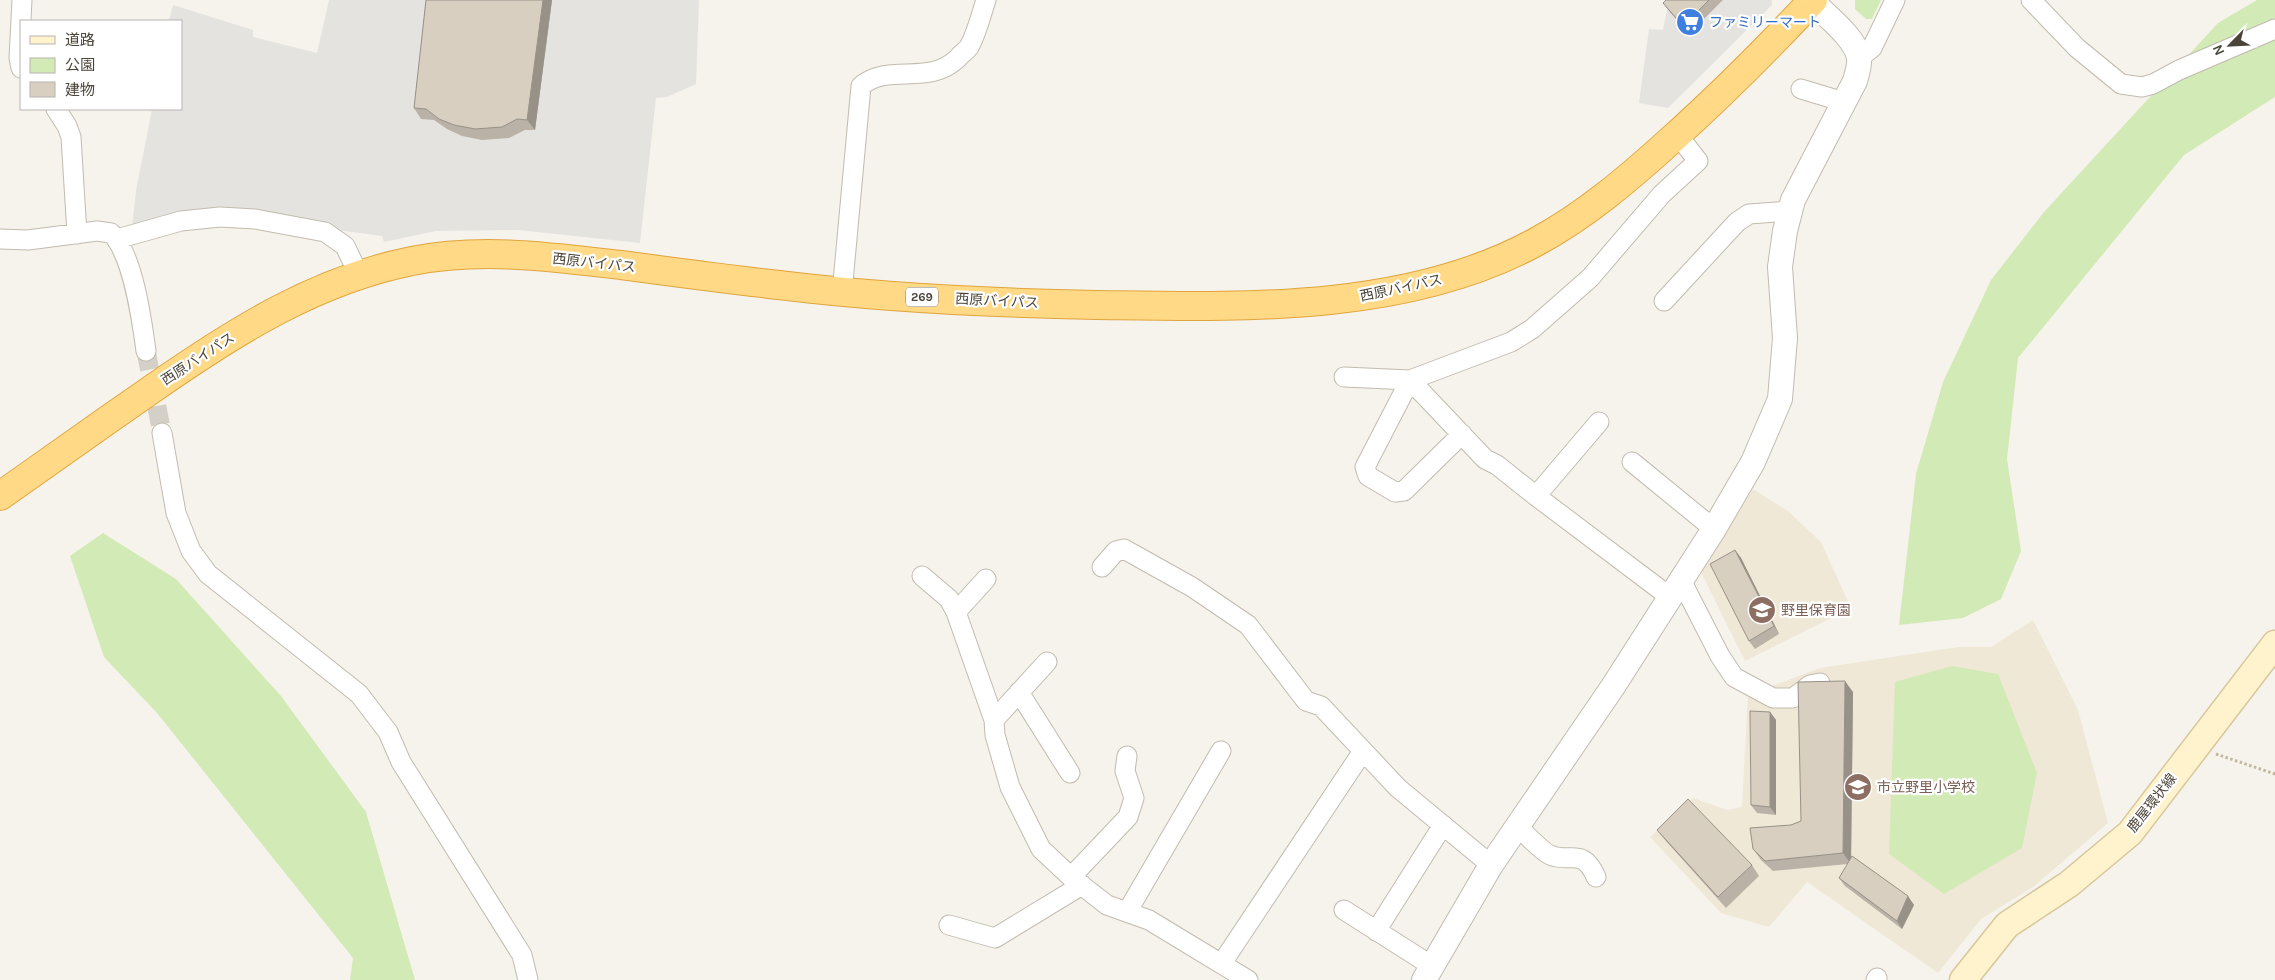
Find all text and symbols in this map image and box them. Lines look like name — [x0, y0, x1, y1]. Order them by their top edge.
supermarket icon: ファミリーマート — [1675, 7, 1705, 37]
place label: ファミリーマート — [1709, 14, 1821, 31]
legend — [20, 20, 182, 110]
north arrow — [2205, 20, 2255, 70]
text: 道路 — [65, 31, 95, 49]
text: N — [2209, 42, 2228, 58]
text: 公園 — [65, 56, 95, 74]
text: 建物 — [65, 81, 95, 99]
street label: 西原バイパス — [551, 250, 637, 276]
street label: 西原バイパス — [1358, 271, 1444, 305]
road number: 269 — [906, 288, 938, 306]
street label: 西原バイパス — [955, 290, 1039, 312]
street label: 西原バイパス — [158, 329, 238, 389]
school or university icon: 野里保育園 — [1747, 595, 1777, 625]
place label: 野里保育園 — [1781, 602, 1851, 619]
street label: 鹿屋環状線 — [2124, 770, 2180, 836]
school or university icon: 市立野里小学校 — [1843, 772, 1873, 802]
place label: 市立野里小学校 — [1877, 779, 1975, 796]

